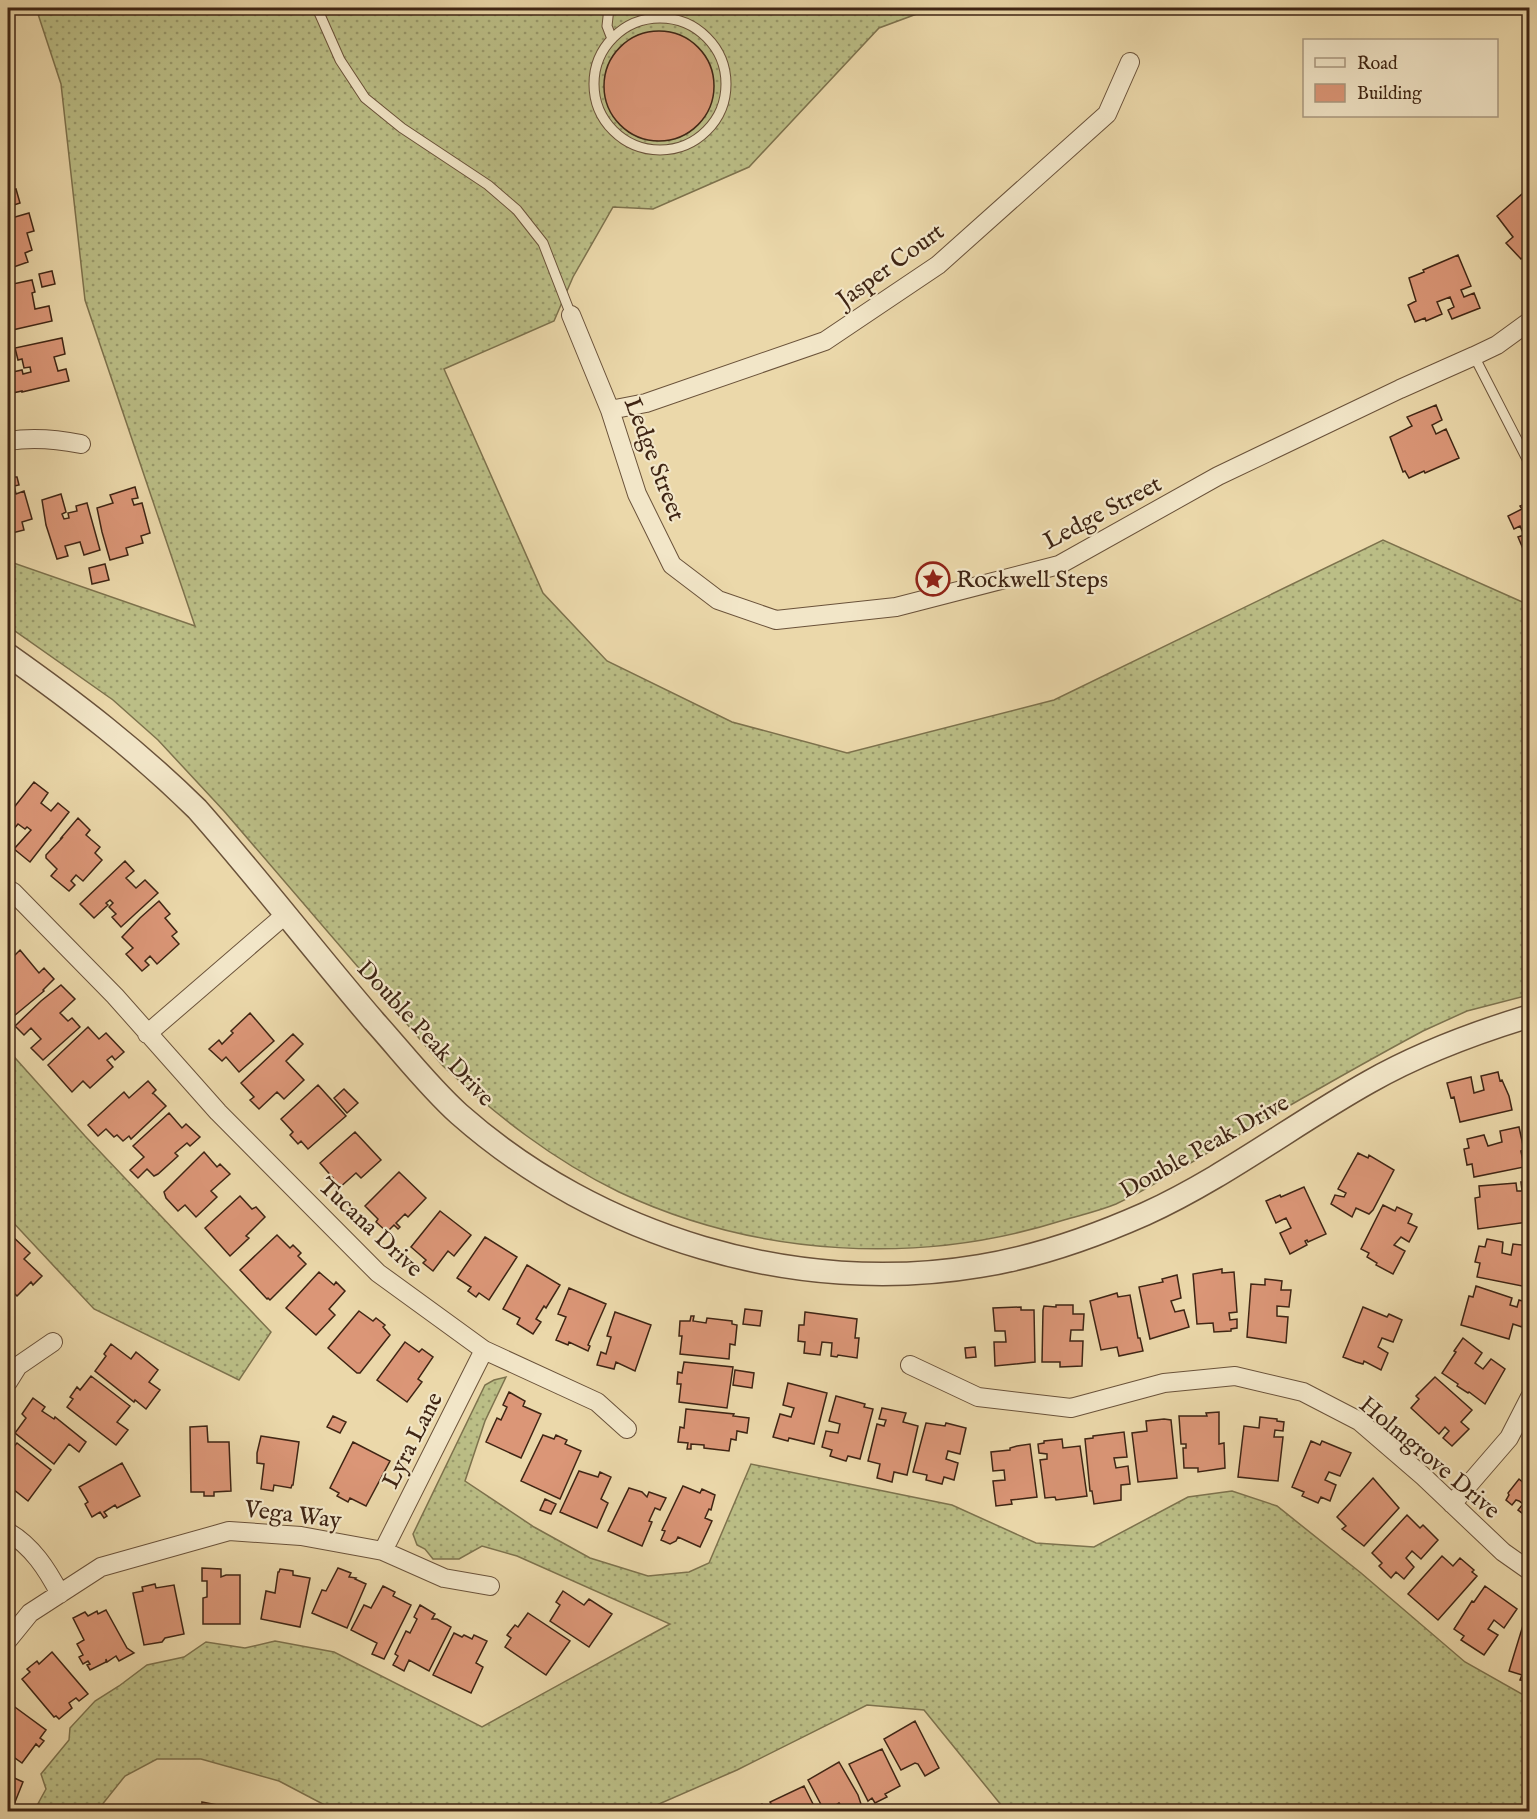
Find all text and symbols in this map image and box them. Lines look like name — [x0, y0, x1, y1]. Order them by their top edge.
legend — [1303, 39, 1498, 117]
text: Road — [1357, 53, 1398, 76]
text: Building — [1357, 83, 1422, 106]
street label: Jasper Court — [829, 217, 951, 317]
street label: Ledge Street — [616, 393, 691, 526]
street label: Ledge Street — [1038, 469, 1167, 558]
place icon: Rockwell Steps — [915, 561, 951, 597]
place label: Rockwell Steps — [956, 565, 1108, 596]
street label: Double Peak Drive — [349, 954, 501, 1114]
street label: Double Peak Drive — [1115, 1088, 1295, 1207]
street label: Tucana Drive — [311, 1171, 429, 1285]
street label: Lyra Lane — [376, 1387, 451, 1494]
street label: Holmgrove Drive — [1352, 1390, 1506, 1526]
street label: Vega Way — [242, 1494, 343, 1537]

